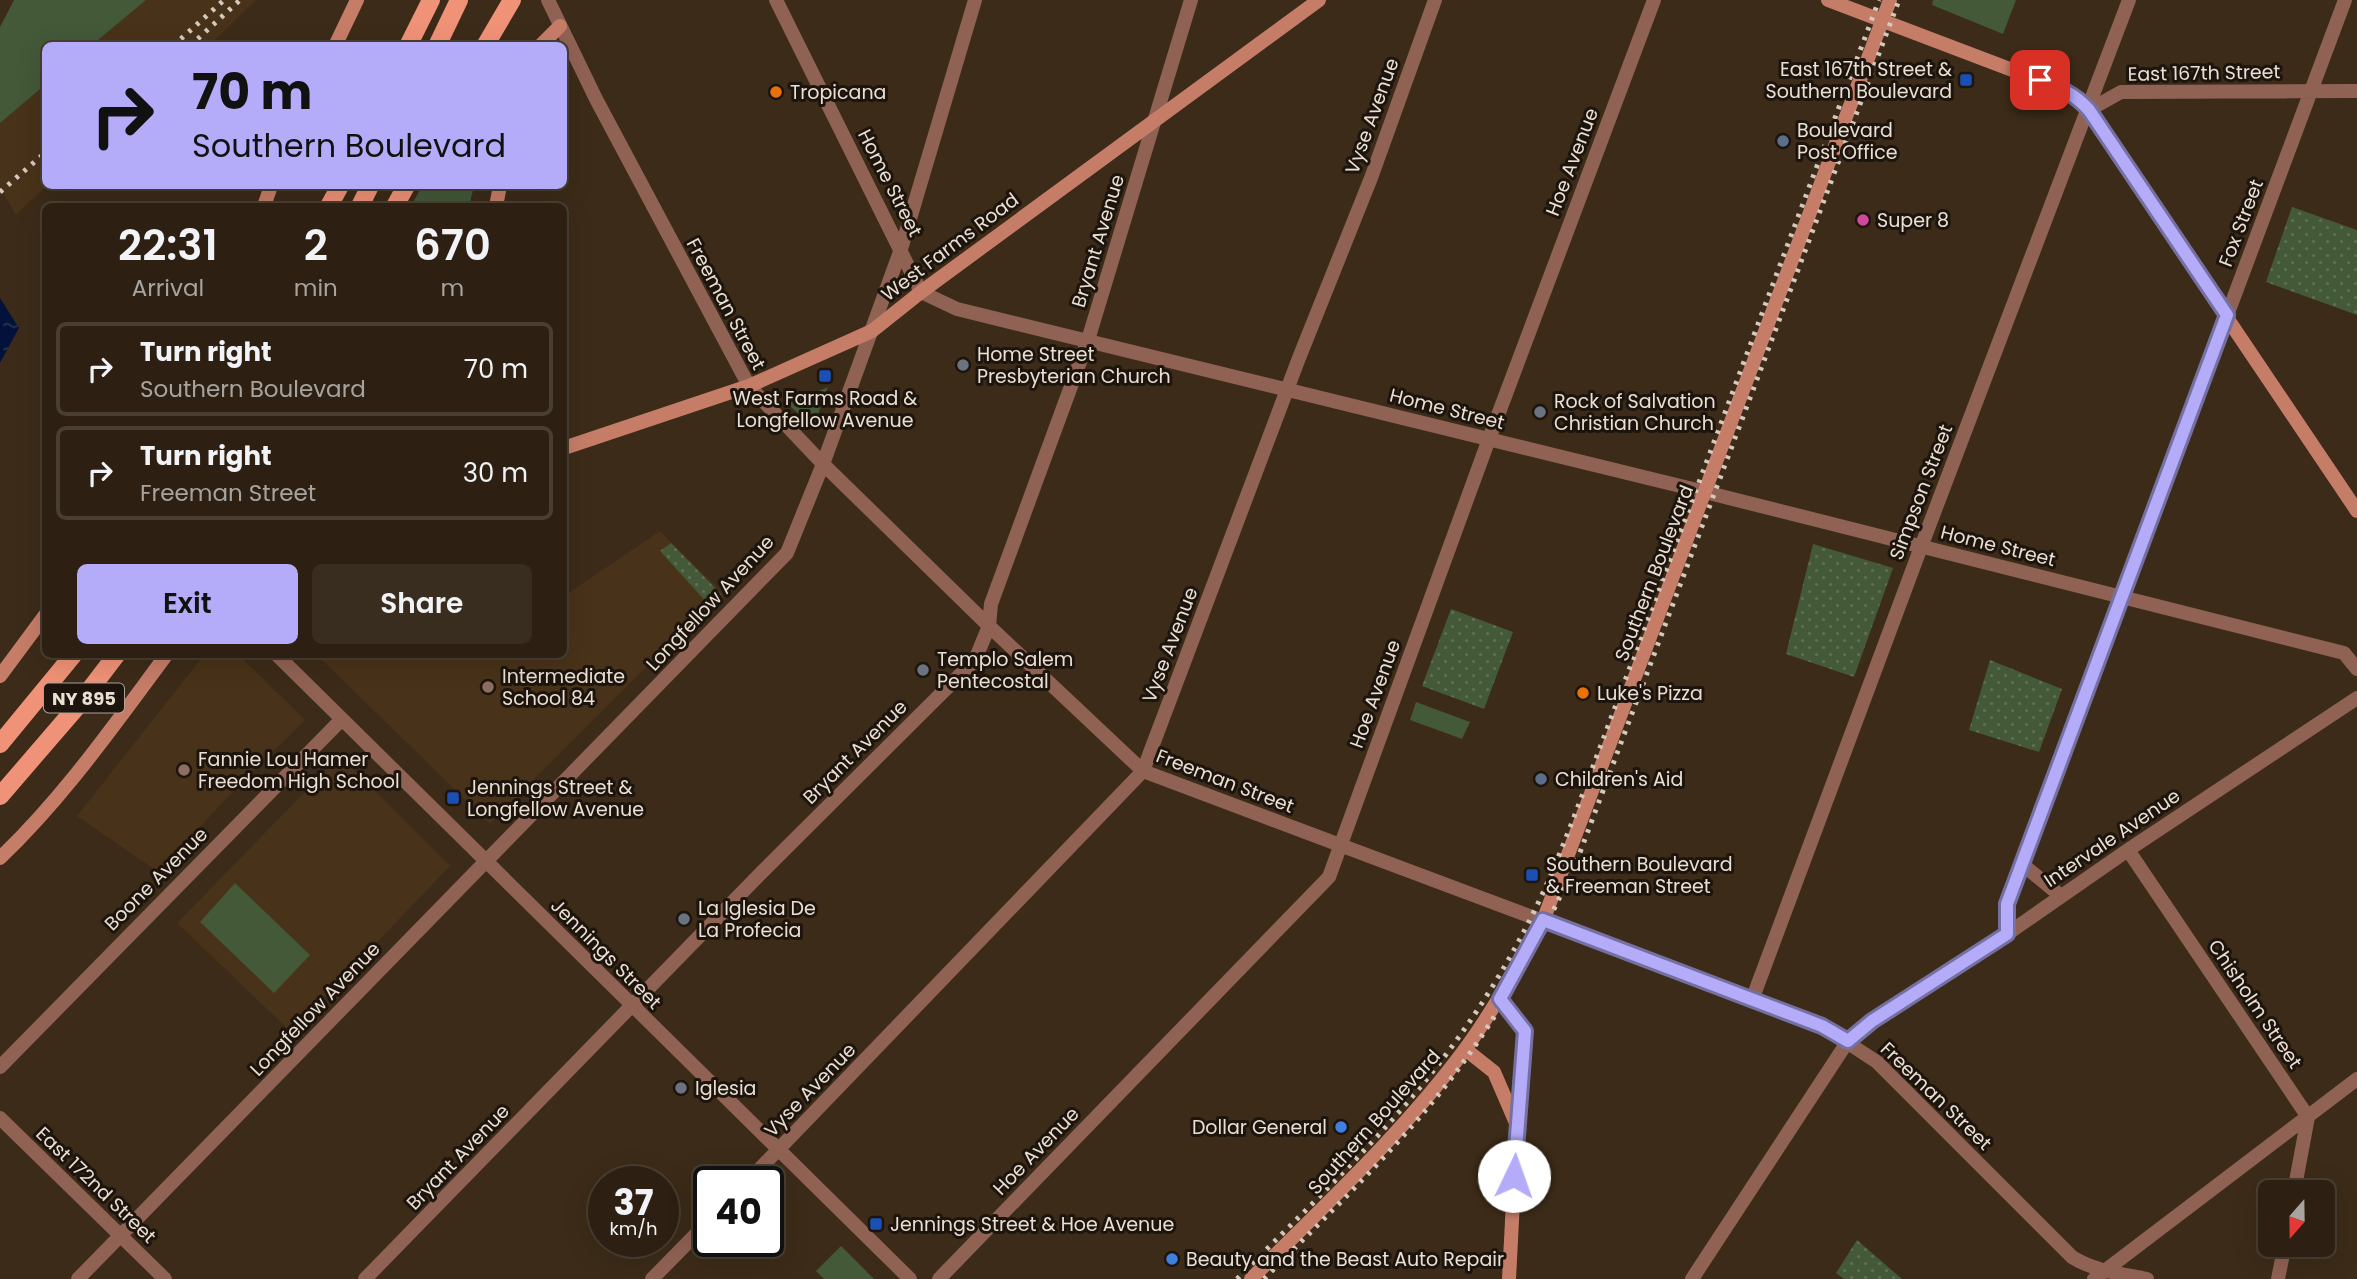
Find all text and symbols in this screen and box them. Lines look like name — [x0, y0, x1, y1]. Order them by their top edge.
pin — [2010, 50, 2070, 110]
street label: Vyse Avenue — [1339, 54, 1405, 178]
place label: East 167th Street & Southern Boulevard — [1765, 56, 1952, 105]
text: 70 m — [192, 58, 312, 126]
street label: East 167th Street — [2127, 58, 2281, 88]
icon: arrive — [2021, 61, 2059, 99]
icon: right — [77, 70, 168, 161]
marker: East 167th Street & Southern Boulevard — [1958, 72, 1974, 88]
place label: Tropicana — [790, 79, 886, 106]
marker: Tropicana — [768, 84, 784, 100]
street label: Hoe Avenue — [1539, 104, 1605, 220]
place label: Boulevard Post Office — [1797, 117, 1898, 166]
text: Southern Boulevard — [192, 123, 506, 168]
street label: Home Street — [851, 125, 929, 241]
marker: Boulevard Post Office — [1775, 133, 1791, 149]
street label: Bryant Avenue — [1065, 171, 1131, 311]
street label: Fox Street — [2212, 175, 2270, 271]
street label: West Farms Road — [876, 186, 1024, 308]
place label: Super 8 — [1877, 207, 1949, 234]
marker: Super 8 — [1855, 212, 1871, 228]
text: 22:31 — [118, 216, 218, 275]
text: 2 — [304, 216, 328, 275]
text: 670 — [414, 216, 491, 275]
street label: Freeman Street — [680, 233, 772, 375]
text: Arrival — [132, 272, 204, 304]
text: min — [294, 272, 338, 304]
text: m — [441, 272, 464, 304]
text: Turn right — [140, 334, 272, 370]
place label: Home Street Presbyterian Church — [977, 341, 1171, 390]
icon: right — [81, 350, 119, 388]
text: 70 m — [464, 351, 528, 387]
marker: Home Street Presbyterian Church — [955, 357, 971, 373]
marker: West Farms Road & Longfellow Avenue — [817, 368, 833, 384]
text: Southern Boulevard — [140, 373, 366, 405]
street label: Home Street — [1387, 382, 1507, 436]
place label: West Farms Road & Longfellow Avenue — [733, 385, 917, 434]
place label: Rock of Salvation Christian Church — [1554, 388, 1716, 437]
marker: Rock of Salvation Christian Church — [1532, 404, 1548, 420]
street label: Simpson Street — [1883, 420, 1959, 564]
text: Turn right — [140, 438, 272, 474]
icon: right — [81, 454, 119, 492]
text: 30 m — [463, 455, 528, 491]
text: Freeman Street — [140, 477, 316, 509]
street label: Southern Boulevard — [1608, 481, 1700, 665]
street label: Home Street — [1938, 519, 2058, 573]
street label: Longfellow Avenue — [640, 529, 780, 677]
button: Exit — [77, 564, 298, 644]
button: Share — [312, 564, 532, 644]
street label: Vyse Avenue — [1136, 583, 1204, 707]
street label: Hoe Avenue — [1343, 636, 1407, 752]
place label: Templo Salem Pentecostal — [937, 646, 1073, 695]
marker: Templo Salem Pentecostal — [915, 662, 931, 678]
place label: Intermediate School 84 — [502, 663, 625, 712]
marker: Intermediate School 84 — [480, 679, 496, 695]
place label: Luke's Pizza — [1597, 680, 1703, 707]
road number: NY 895 — [44, 684, 124, 712]
marker: Luke's Pizza — [1575, 685, 1591, 701]
street label: Bryant Avenue — [797, 694, 913, 810]
street label: Freeman Street — [1152, 742, 1298, 820]
place label: Fannie Lou Hamer Freedom High School — [198, 746, 400, 795]
marker: Fannie Lou Hamer Freedom High School — [176, 762, 192, 778]
place label: Children's Aid — [1555, 766, 1683, 793]
marker: Children's Aid — [1533, 771, 1549, 787]
place label: Jennings Street & Longfellow Avenue — [467, 774, 644, 823]
street label: Intervale Avenue — [2039, 782, 2185, 894]
marker: Jennings Street & Longfellow Avenue — [445, 790, 461, 806]
street label: Boone Avenue — [98, 821, 214, 937]
place label: Southern Boulevard & Freeman Street — [1546, 851, 1733, 900]
marker: Southern Boulevard & Freeman Street — [1524, 867, 1540, 883]
street label: Jennings Street — [545, 893, 667, 1015]
place label: La Iglesia De La Profecia — [698, 895, 816, 944]
marker: La Iglesia De La Profecia — [676, 911, 692, 927]
street label: Chisholm Street — [2202, 934, 2308, 1074]
street label: Longfellow Avenue — [244, 936, 386, 1082]
street label: Freeman Street — [1874, 1036, 1998, 1156]
street label: Vyse Avenue — [758, 1037, 862, 1143]
street label: Southern Boulevard — [1302, 1044, 1446, 1200]
place label: Iglesia — [695, 1075, 756, 1102]
marker: Iglesia — [673, 1080, 689, 1096]
street label: Bryant Avenue — [400, 1098, 516, 1216]
street label: Hoe Avenue — [987, 1101, 1085, 1201]
place label: Dollar General — [1192, 1114, 1327, 1141]
marker: Dollar General — [1333, 1119, 1349, 1135]
street label: East 172nd Street — [30, 1121, 162, 1250]
position arrow — [1477, 1139, 1551, 1213]
speed limit sign: 40 — [693, 1166, 784, 1257]
text: 37 — [614, 1178, 653, 1227]
north arrow — [2258, 1180, 2334, 1256]
map controls — [2258, 1180, 2335, 1257]
place label: Jennings Street & Hoe Avenue — [890, 1211, 1174, 1238]
text: km/h — [610, 1216, 657, 1241]
marker: Jennings Street & Hoe Avenue — [868, 1216, 884, 1232]
place label: Beauty and the Beast Auto Repair — [1186, 1246, 1504, 1273]
marker: Beauty and the Beast Auto Repair — [1164, 1251, 1180, 1267]

